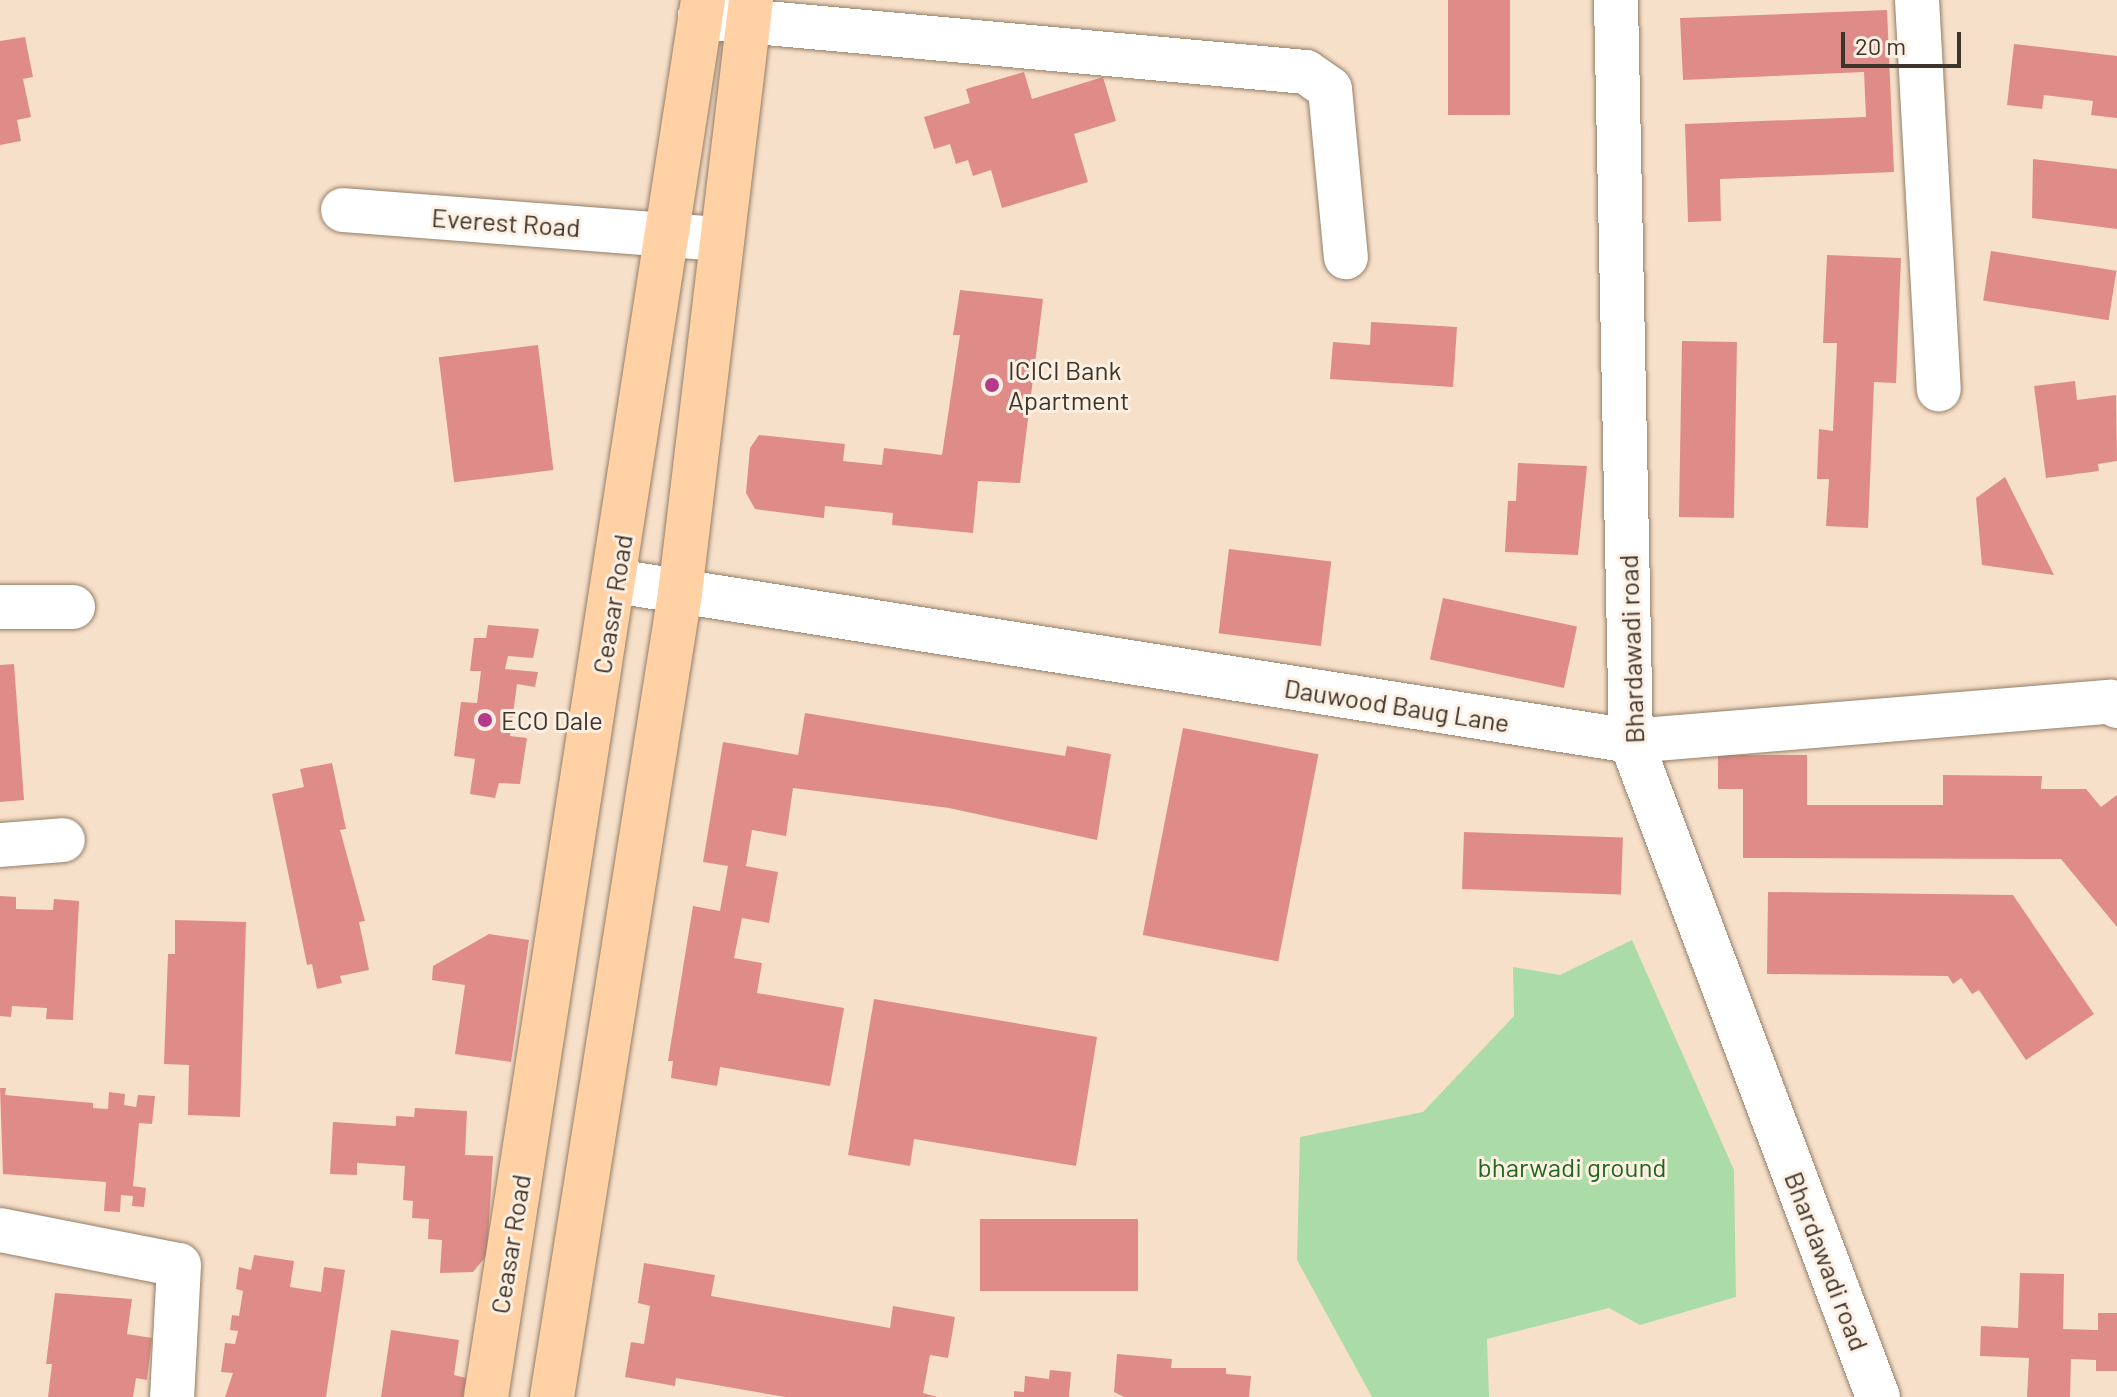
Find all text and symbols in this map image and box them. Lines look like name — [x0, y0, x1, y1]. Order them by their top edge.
scale bar — [1845, 16, 1965, 66]
text: 20 m — [1855, 31, 1906, 60]
street label: Everest Road — [431, 201, 581, 243]
place label: ICICI Bank Apartment — [1008, 354, 1129, 416]
marker: ICICI Bank Apartment — [983, 376, 1001, 394]
street label: Ceasar Road — [586, 532, 638, 676]
street label: Bhardawadi road — [1612, 554, 1650, 744]
street label: Dauwood Baug Lane — [1282, 672, 1512, 738]
place label: ECO Dale — [501, 704, 603, 736]
marker: ECO Dale — [476, 711, 494, 729]
park label: bharwadi ground — [1478, 1151, 1666, 1183]
street label: Bhardawadi road — [1779, 1167, 1875, 1355]
street label: Ceasar Road — [484, 1172, 536, 1316]

